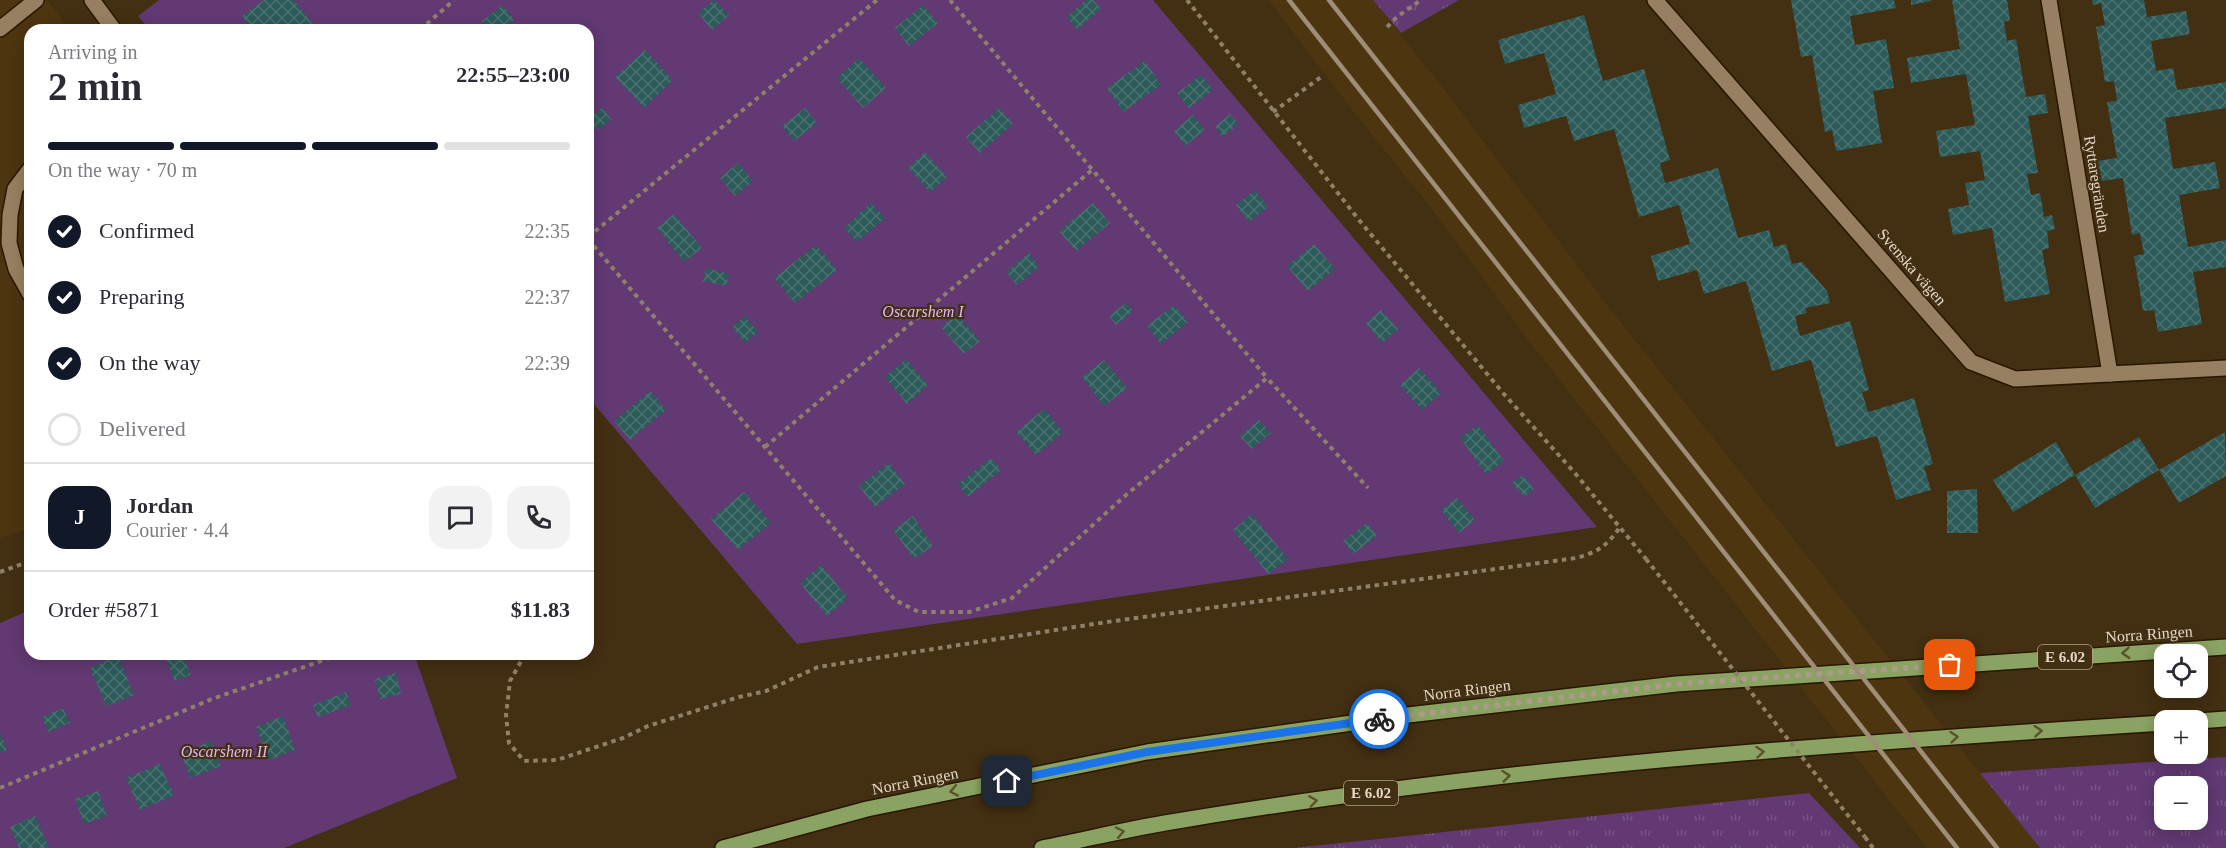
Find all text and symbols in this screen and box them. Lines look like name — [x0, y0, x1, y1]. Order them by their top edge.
text: Arriving in — [48, 41, 137, 63]
text: 22:55–23:00 — [456, 62, 570, 87]
text: 2 min — [48, 65, 142, 108]
street label: Ryttaregränden — [2080, 134, 2113, 234]
text: On the way · 70 m — [48, 159, 197, 181]
icon: check — [48, 215, 81, 248]
text: Confirmed — [99, 218, 194, 243]
text: 22:35 — [524, 220, 570, 242]
street label: Svenska vägen — [1873, 225, 1950, 309]
icon: check — [48, 281, 81, 314]
text: Preparing — [99, 284, 185, 309]
text: 22:37 — [524, 286, 570, 308]
park label: Oscarshem I — [882, 303, 964, 320]
icon: check — [48, 347, 81, 380]
text: On the way — [99, 350, 200, 375]
text: 22:39 — [524, 352, 570, 374]
text: Delivered — [99, 416, 186, 441]
button: chat — [429, 486, 492, 549]
button: phone — [507, 486, 570, 549]
text: Jordan — [126, 493, 193, 518]
text: J — [74, 504, 85, 529]
text: Courier · 4.4 — [126, 519, 229, 541]
text: Order #5871 — [48, 597, 160, 622]
text: $11.83 — [511, 597, 570, 622]
street label: Norra Ringen — [2105, 622, 2193, 647]
pin — [1924, 639, 1975, 690]
map controls — [2154, 644, 2208, 830]
button: locate — [2154, 644, 2208, 698]
road number: E 6.02 — [2038, 645, 2092, 669]
one-way arrow — [2121, 647, 2130, 660]
icon: bag — [1933, 648, 1966, 681]
street label: Norra Ringen — [1423, 676, 1512, 705]
courier — [1349, 689, 1409, 749]
icon: bike — [1363, 703, 1396, 736]
button: + — [2154, 710, 2208, 764]
one-way arrow — [2034, 724, 2043, 737]
one-way arrow — [1950, 730, 1959, 743]
park label: Oscarshem II — [181, 743, 268, 760]
one-way arrow — [1755, 746, 1764, 759]
pin — [981, 755, 1032, 806]
street label: Norra Ringen — [870, 764, 960, 799]
icon: home — [990, 764, 1023, 797]
one-way arrow — [1501, 770, 1510, 783]
button: − — [2154, 776, 2208, 830]
road number: E 6.02 — [1344, 781, 1398, 805]
one-way arrow — [949, 784, 959, 797]
one-way arrow — [1308, 796, 1317, 808]
one-way arrow — [1115, 826, 1125, 839]

